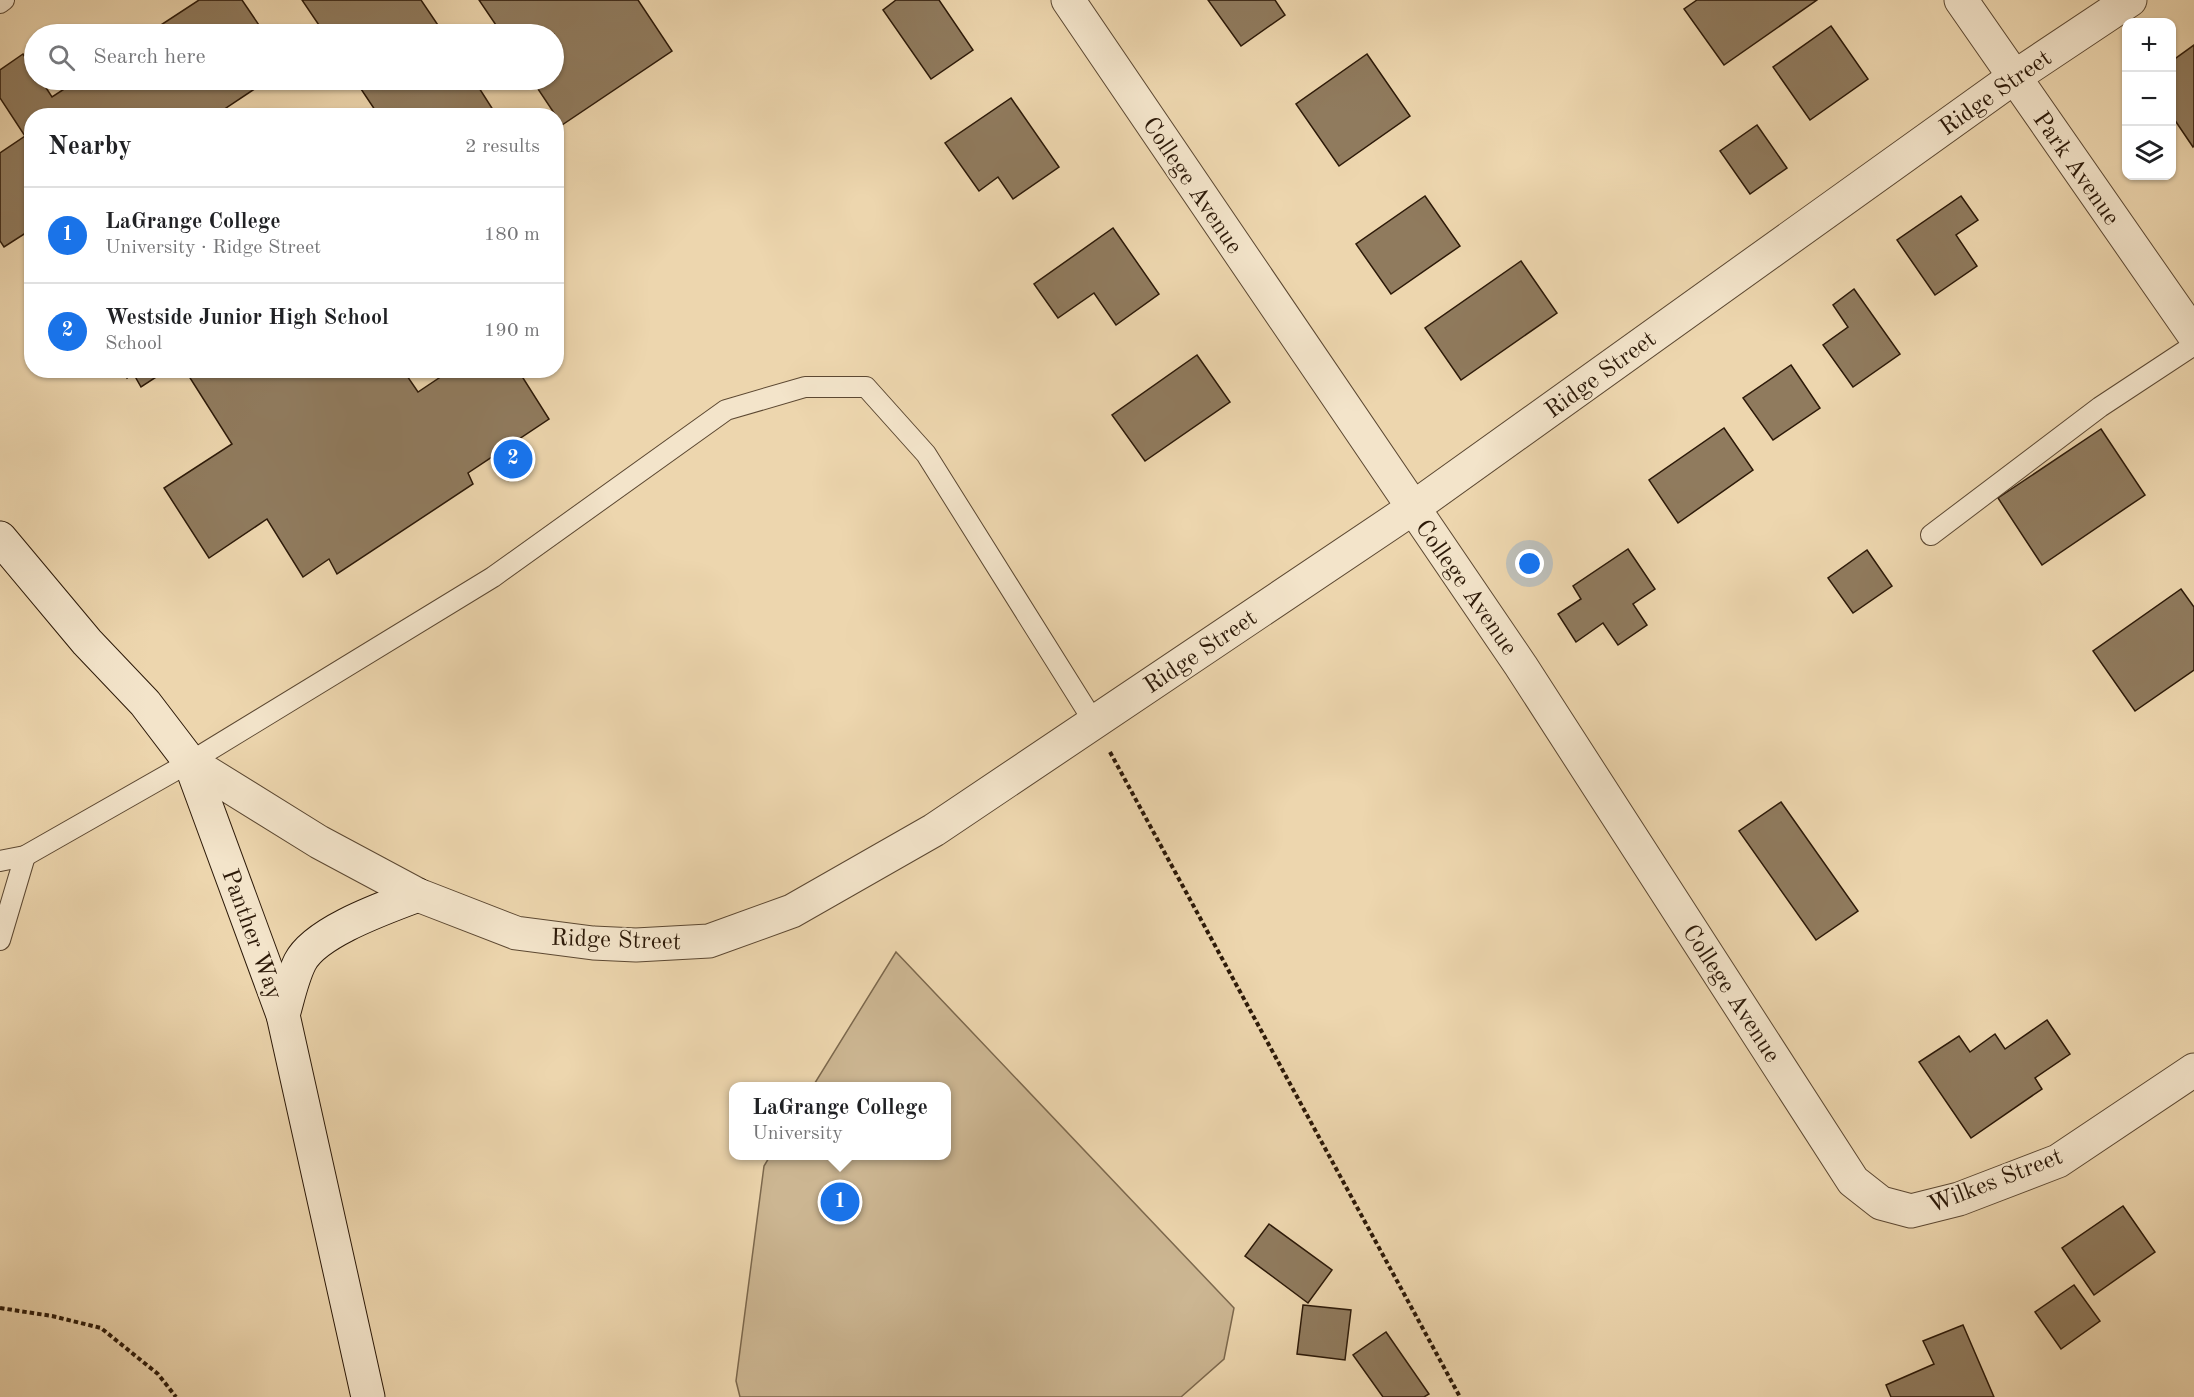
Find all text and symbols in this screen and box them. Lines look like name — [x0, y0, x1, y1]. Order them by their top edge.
map controls — [2122, 18, 2176, 180]
button: + — [2122, 18, 2176, 72]
search box — [24, 24, 564, 90]
icon: search — [45, 41, 78, 74]
text: Search here — [93, 46, 206, 68]
street label: Ridge Street — [1936, 46, 2056, 141]
button: − — [2122, 72, 2176, 126]
street label: Park Avenue — [2028, 108, 2123, 230]
street label: College Avenue — [1137, 114, 1246, 259]
button: layers — [2122, 126, 2176, 180]
text: Nearby — [48, 134, 132, 160]
text: 2 results — [465, 137, 540, 157]
text: LaGrange College — [105, 211, 281, 233]
text: 1 — [62, 225, 73, 245]
text: 180 m — [484, 225, 540, 245]
text: University · Ridge Street — [105, 238, 321, 258]
text: Westside Junior High School — [105, 307, 389, 329]
text: 2 — [62, 321, 73, 341]
text: 190 m — [484, 321, 540, 341]
street label: Ridge Street — [1541, 328, 1661, 424]
text: School — [105, 334, 162, 354]
pin: 2 — [494, 436, 532, 482]
street label: College Avenue — [1410, 516, 1521, 660]
your location — [1515, 549, 1544, 578]
street label: Ridge Street — [1140, 606, 1262, 699]
street label: Panther Way — [216, 866, 286, 1003]
street label: College Avenue — [1677, 921, 1784, 1067]
street label: Ridge Street — [550, 927, 682, 955]
popup — [729, 1082, 951, 1160]
text: LaGrange College — [752, 1097, 928, 1119]
text: University — [752, 1124, 843, 1144]
street label: Wilkes Street — [1925, 1145, 2066, 1218]
pin: 1 — [820, 1180, 860, 1224]

